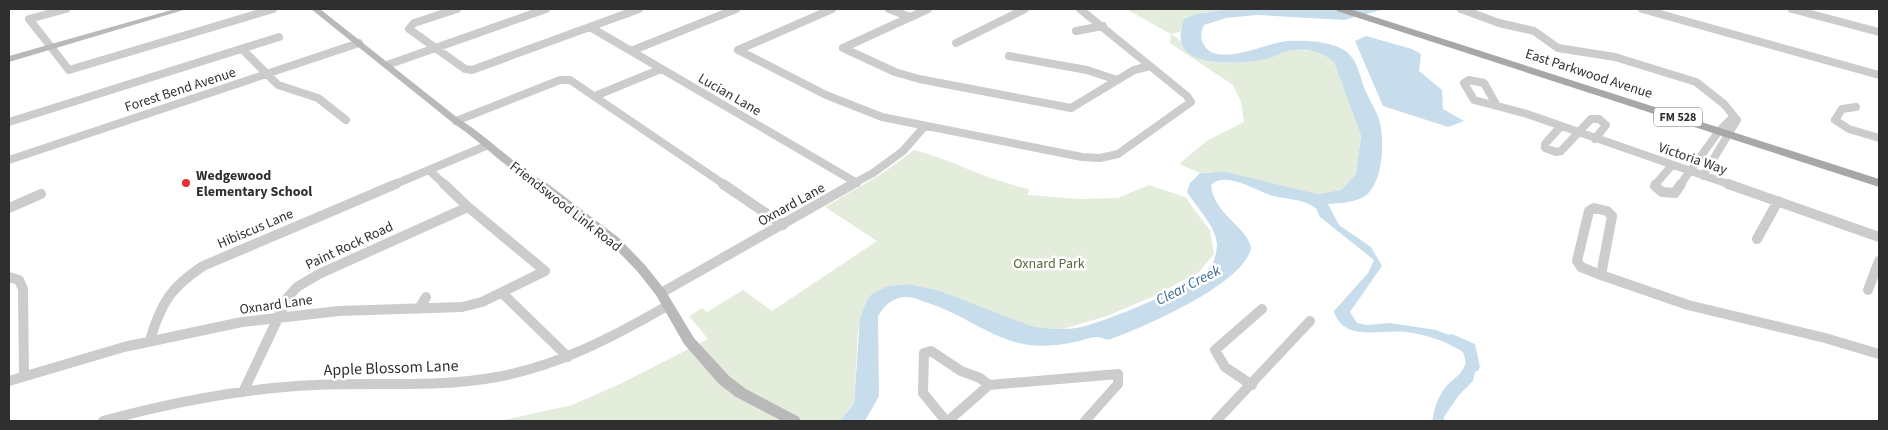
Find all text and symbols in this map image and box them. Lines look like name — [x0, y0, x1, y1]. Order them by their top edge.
street label: East Parkwood Avenue — [1523, 44, 1655, 104]
street label: Forest Bend Avenue — [122, 63, 238, 117]
street label: Lucian Lane — [694, 69, 765, 121]
road number: FM 528 — [1654, 108, 1702, 126]
street label: Victoria Way — [1656, 138, 1730, 180]
street label: Friendswood Link Road — [505, 157, 625, 257]
place label: Wedgewood Elementary School — [196, 166, 312, 202]
marker: Wedgewood Elementary School — [180, 177, 192, 189]
street label: Oxnard Lane — [754, 178, 829, 232]
street label: Hibiscus Lane — [214, 204, 297, 254]
street label: Paint Rock Road — [302, 217, 397, 275]
park label: Oxnard Park — [1013, 254, 1085, 274]
water label: Clear Creek — [1152, 260, 1225, 311]
street label: Oxnard Lane — [238, 290, 314, 320]
street label: Apple Blossom Lane — [323, 355, 459, 381]

